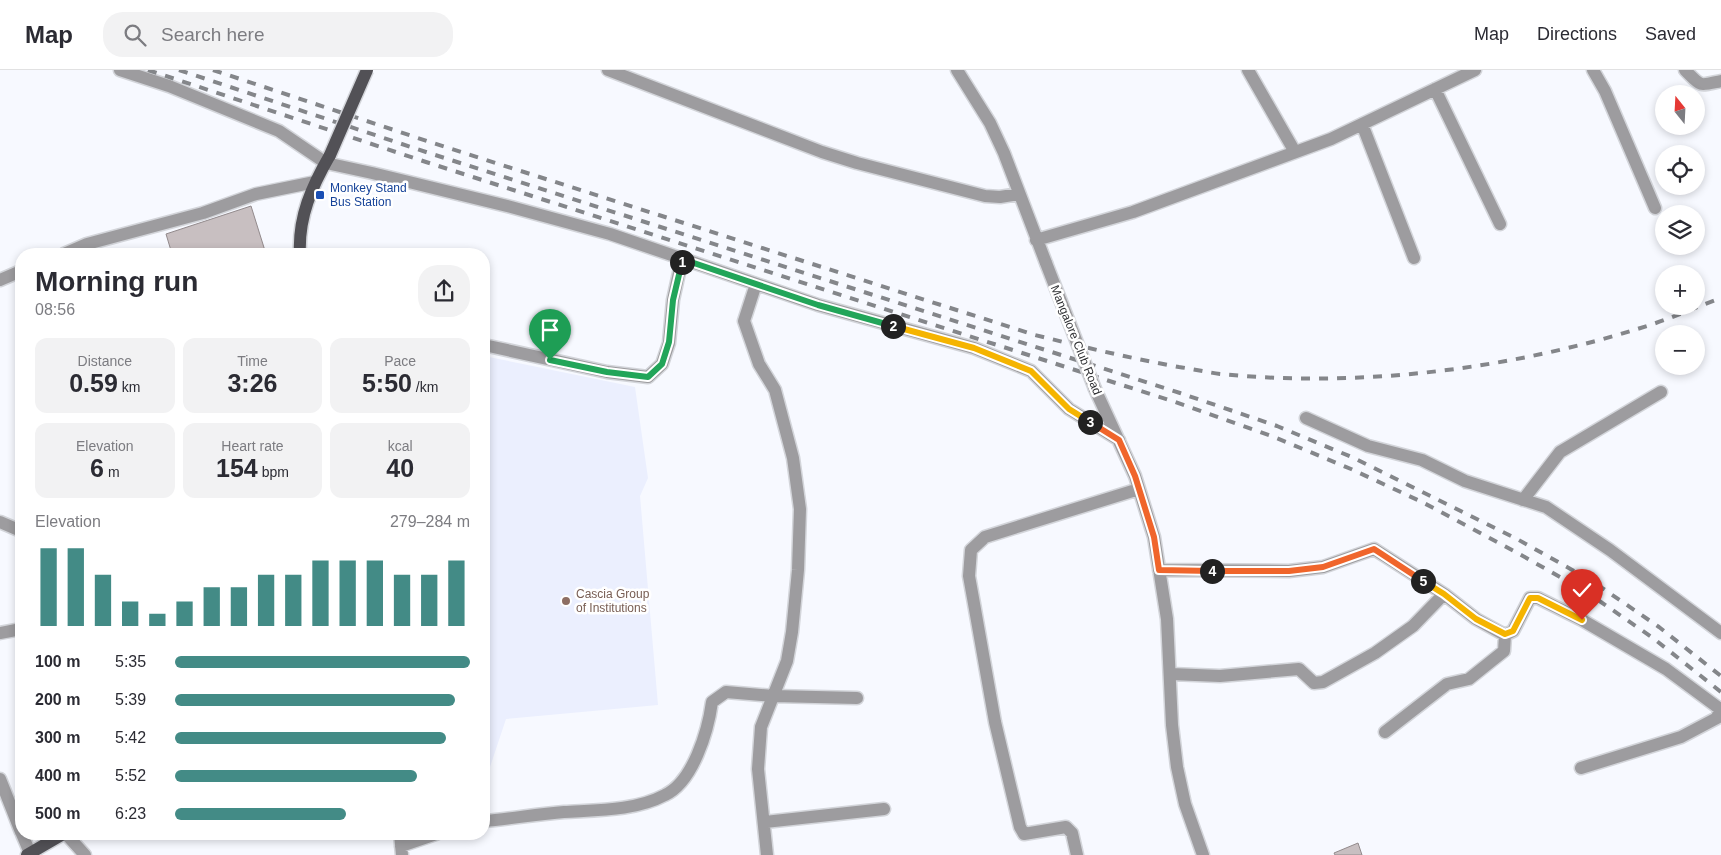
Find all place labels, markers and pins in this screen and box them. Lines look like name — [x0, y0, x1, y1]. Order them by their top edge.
place label: Monkey Stand Bus Station — [330, 181, 407, 209]
marker: Monkey Stand Bus Station — [314, 189, 326, 201]
pin: 1 — [670, 250, 694, 274]
pin — [529, 309, 571, 360]
pin: 2 — [880, 314, 906, 338]
pin: 3 — [1078, 410, 1102, 434]
pin: 4 — [1200, 558, 1224, 584]
pin: 5 — [1410, 568, 1436, 594]
pin — [1561, 569, 1603, 620]
place label: Cascia Group of Institutions — [576, 587, 650, 615]
marker: Cascia Group of Institutions — [560, 595, 572, 607]

